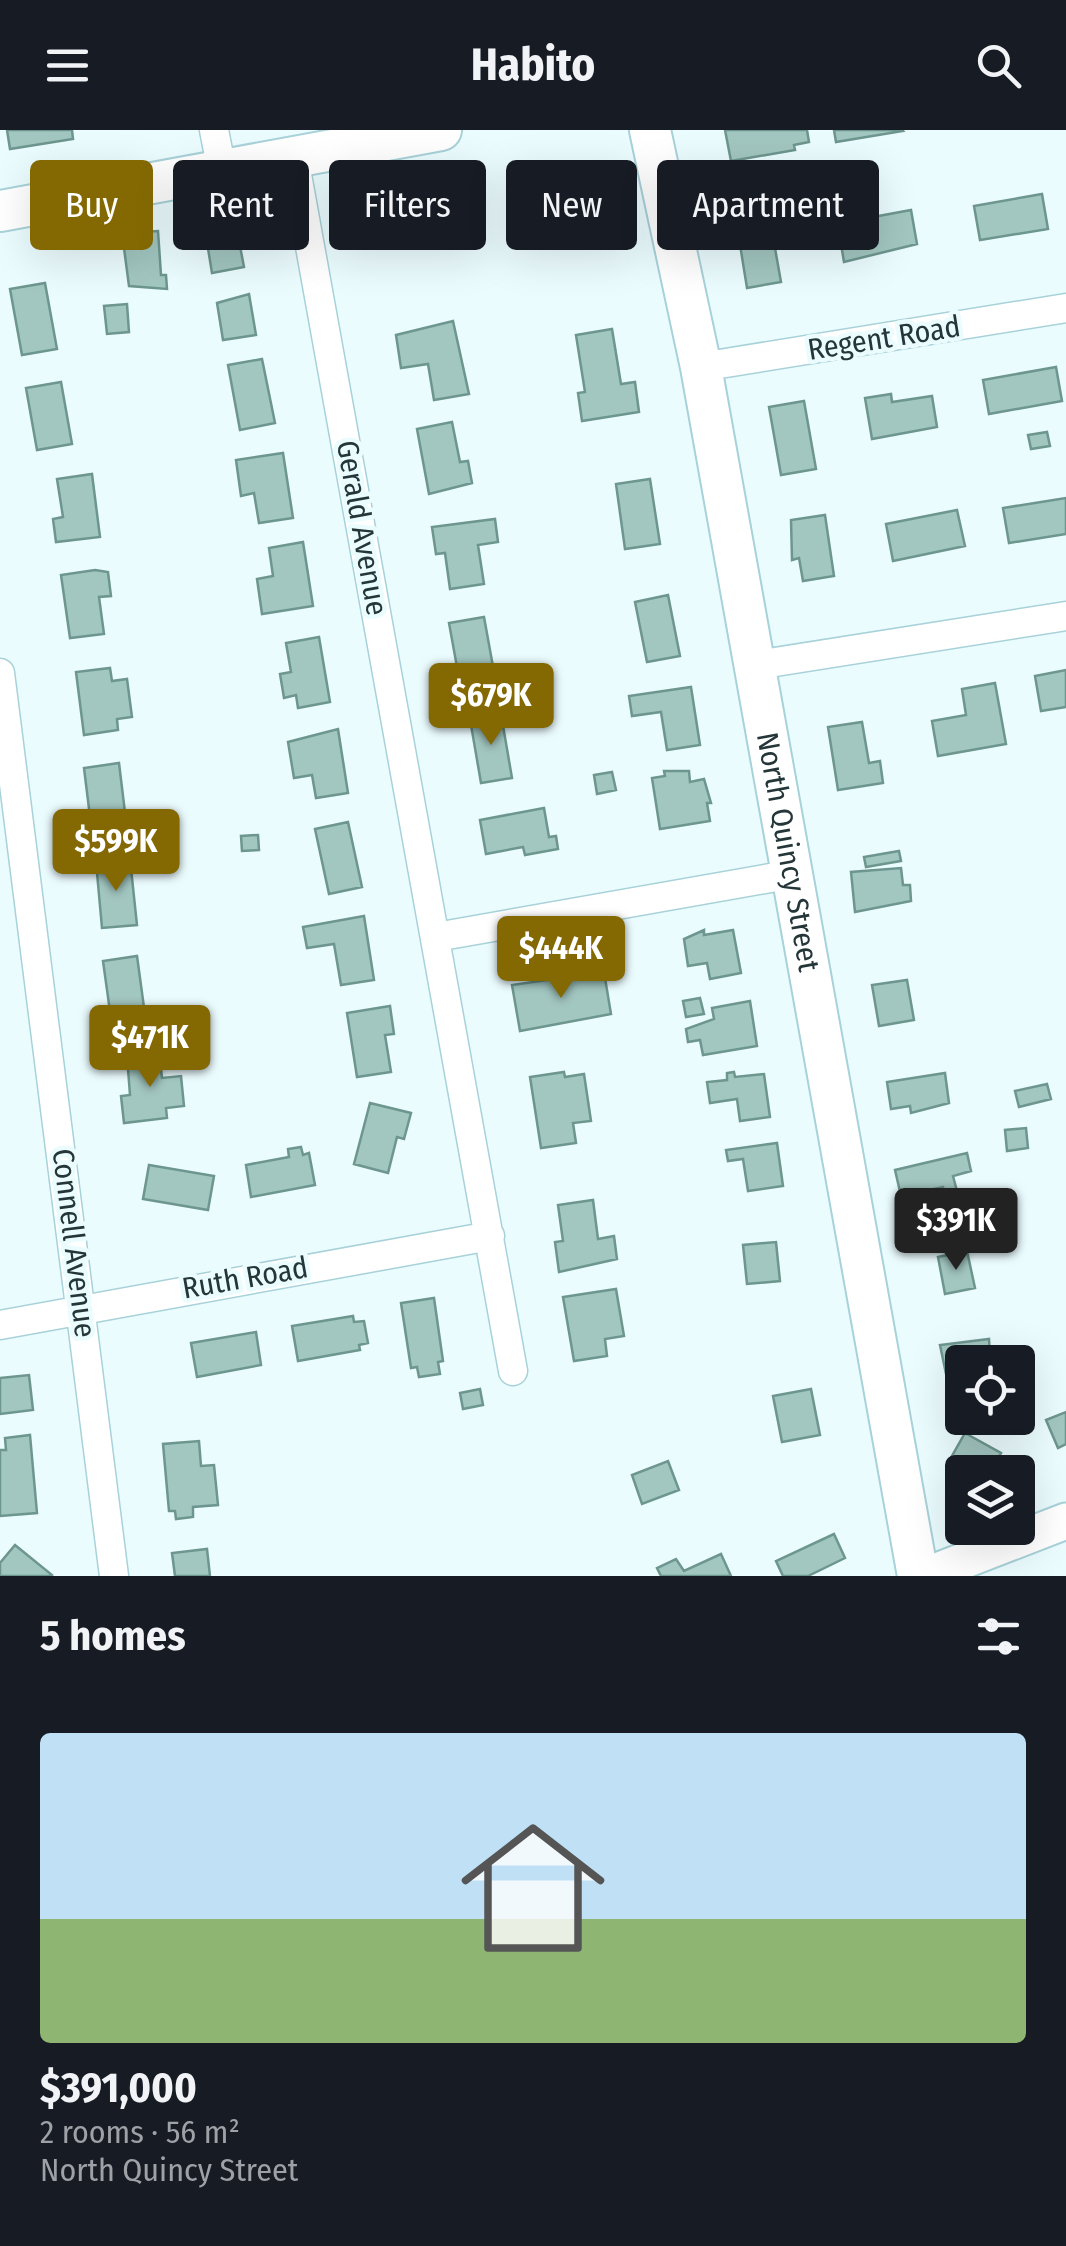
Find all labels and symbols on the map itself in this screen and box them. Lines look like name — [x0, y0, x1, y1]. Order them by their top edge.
street label: Regent Road — [805, 308, 963, 368]
street label: Gerald Avenue — [329, 438, 395, 618]
pin: $679K — [421, 663, 561, 748]
street label: North Quincy Street — [749, 729, 827, 974]
pin: $599K — [46, 809, 186, 894]
pin: $444K — [491, 916, 631, 1001]
pin: $471K — [80, 1005, 220, 1090]
street label: Connell Avenue — [45, 1147, 103, 1339]
pin: $391K — [886, 1188, 1026, 1273]
street label: Ruth Road — [179, 1249, 311, 1307]

